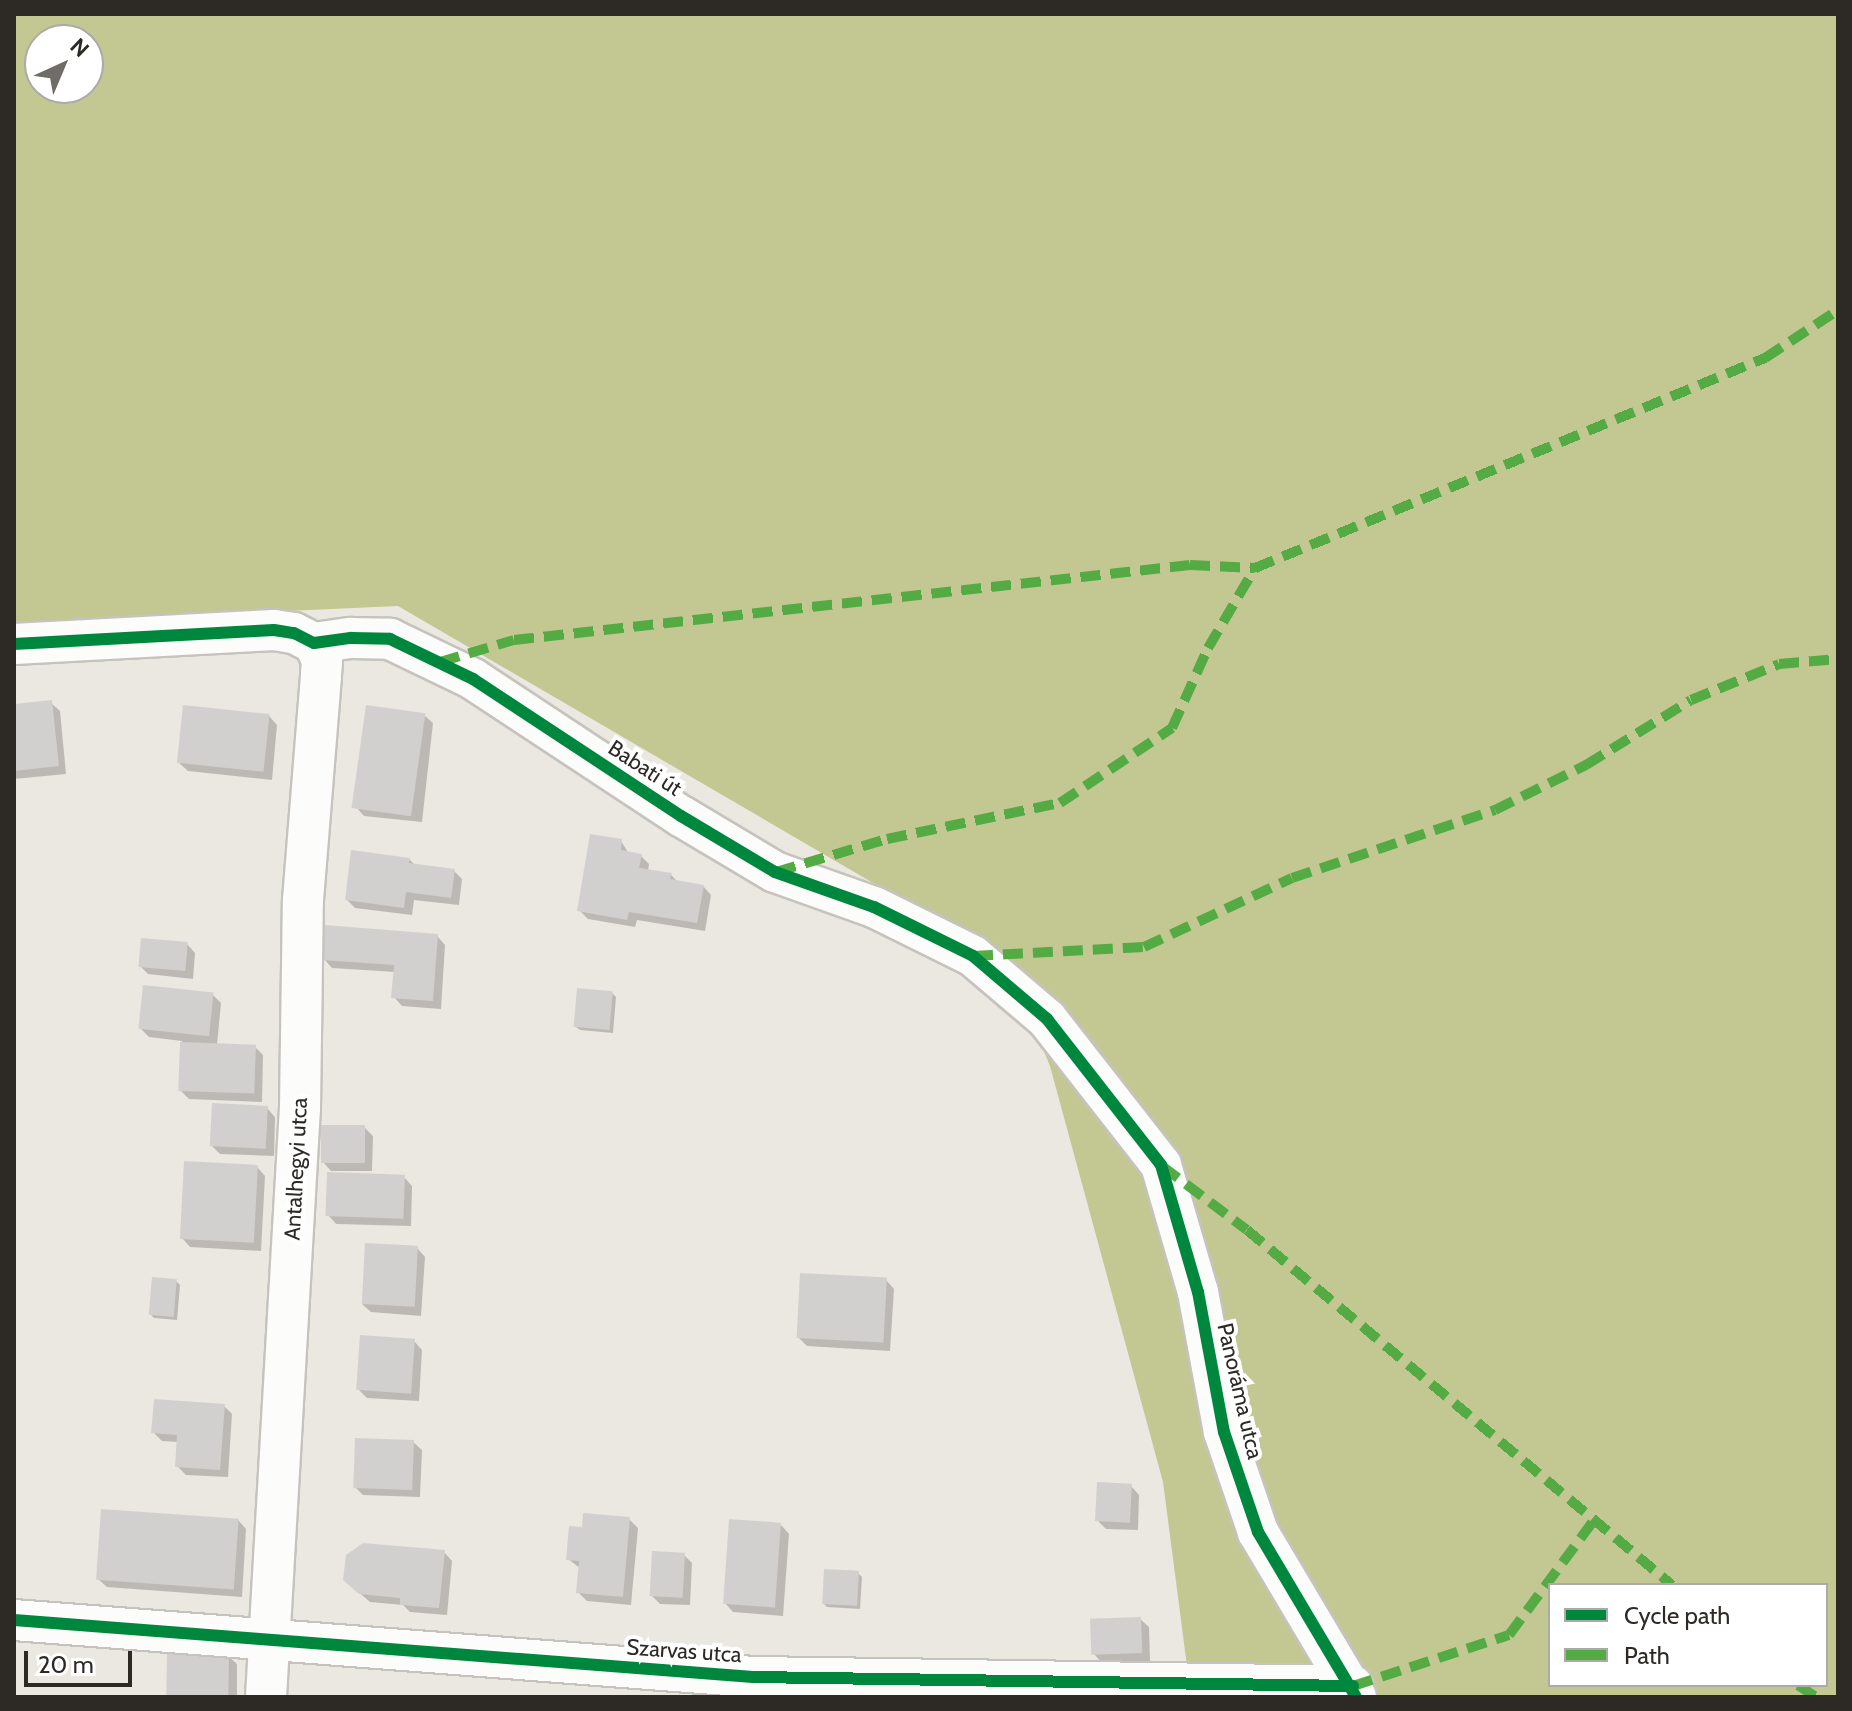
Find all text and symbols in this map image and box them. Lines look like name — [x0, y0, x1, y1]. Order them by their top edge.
north arrow — [24, 24, 104, 104]
text: N — [65, 33, 95, 63]
street label: Babati út — [603, 735, 687, 801]
street label: Antalhegyi utca — [279, 1097, 313, 1241]
street label: Panoráma utca — [1212, 1320, 1268, 1462]
legend — [1548, 1583, 1828, 1687]
text: Cycle path — [1624, 1601, 1730, 1630]
street label: Szarvas utca — [626, 1634, 742, 1668]
scale bar — [28, 1635, 136, 1685]
text: Path — [1624, 1641, 1670, 1670]
text: 20 m — [38, 1650, 94, 1679]

